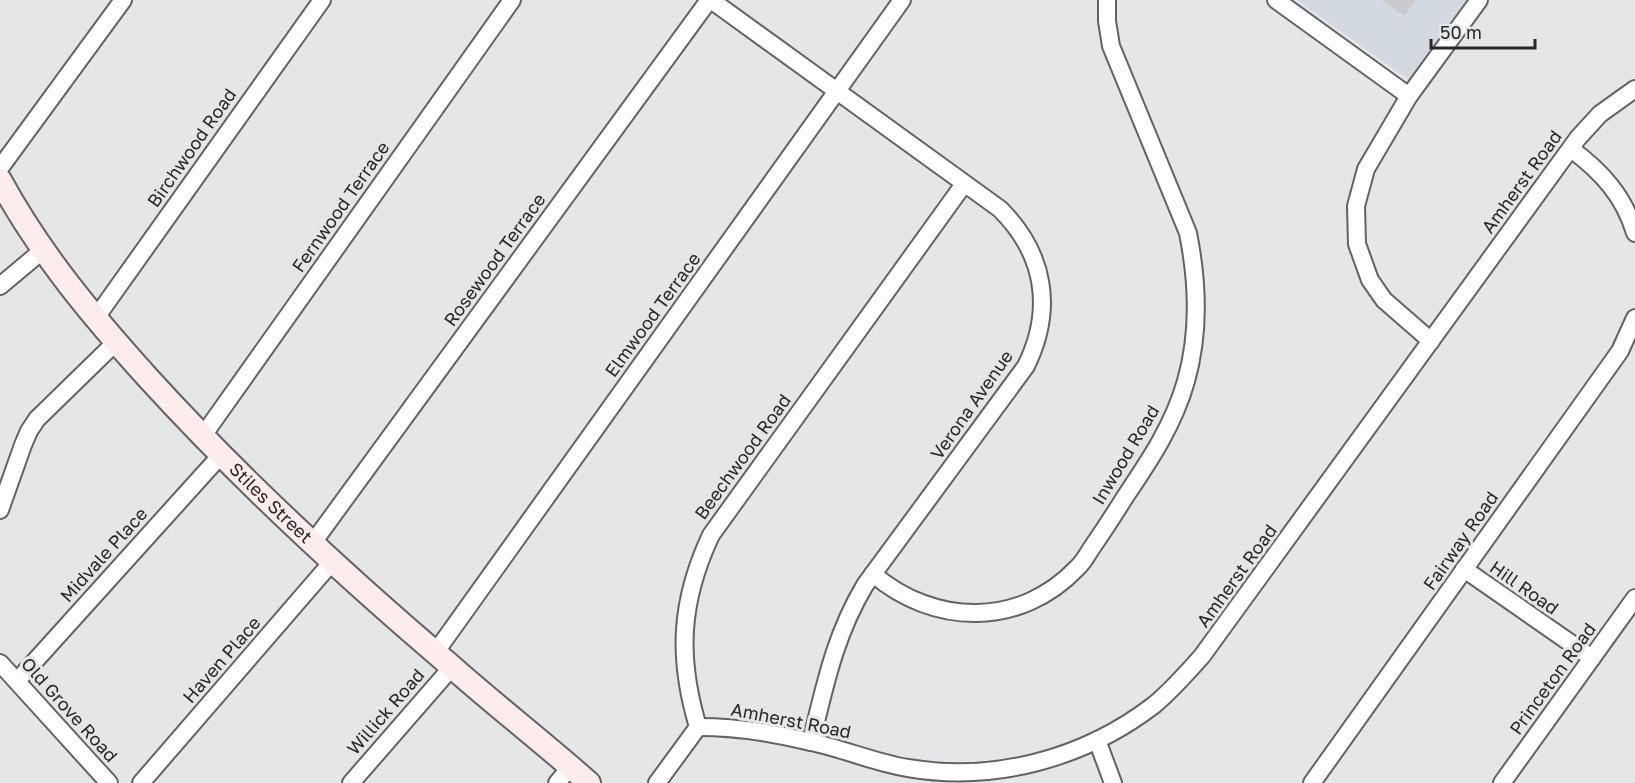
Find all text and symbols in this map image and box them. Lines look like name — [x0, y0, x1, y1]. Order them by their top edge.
scale bar — [1431, 12, 1534, 50]
text: 50 m — [1440, 21, 1482, 43]
street label: Birchwood Road — [142, 84, 240, 211]
street label: Amherst Road — [1476, 126, 1566, 237]
street label: Fernwood Terrace — [287, 137, 394, 276]
street label: Rosewood Terrace — [439, 189, 550, 330]
street label: Elmwood Terrace — [600, 248, 705, 381]
street label: Verona Avenue — [925, 346, 1017, 463]
street label: Beechwood Road — [689, 390, 795, 523]
street label: Inwood Road — [1087, 401, 1163, 508]
street label: Stiles Street — [225, 458, 317, 547]
street label: Fairway Road — [1418, 487, 1502, 594]
street label: Midvale Place — [55, 503, 151, 606]
street label: Amherst Road — [1191, 520, 1281, 631]
street label: Hill Road — [1486, 556, 1563, 619]
street label: Haven Place — [178, 612, 265, 707]
street label: Princeton Road — [1504, 618, 1600, 739]
street label: Old Grove Road — [17, 652, 122, 766]
street label: Willick Road — [342, 664, 429, 759]
street label: Amherst Road — [729, 698, 853, 742]

